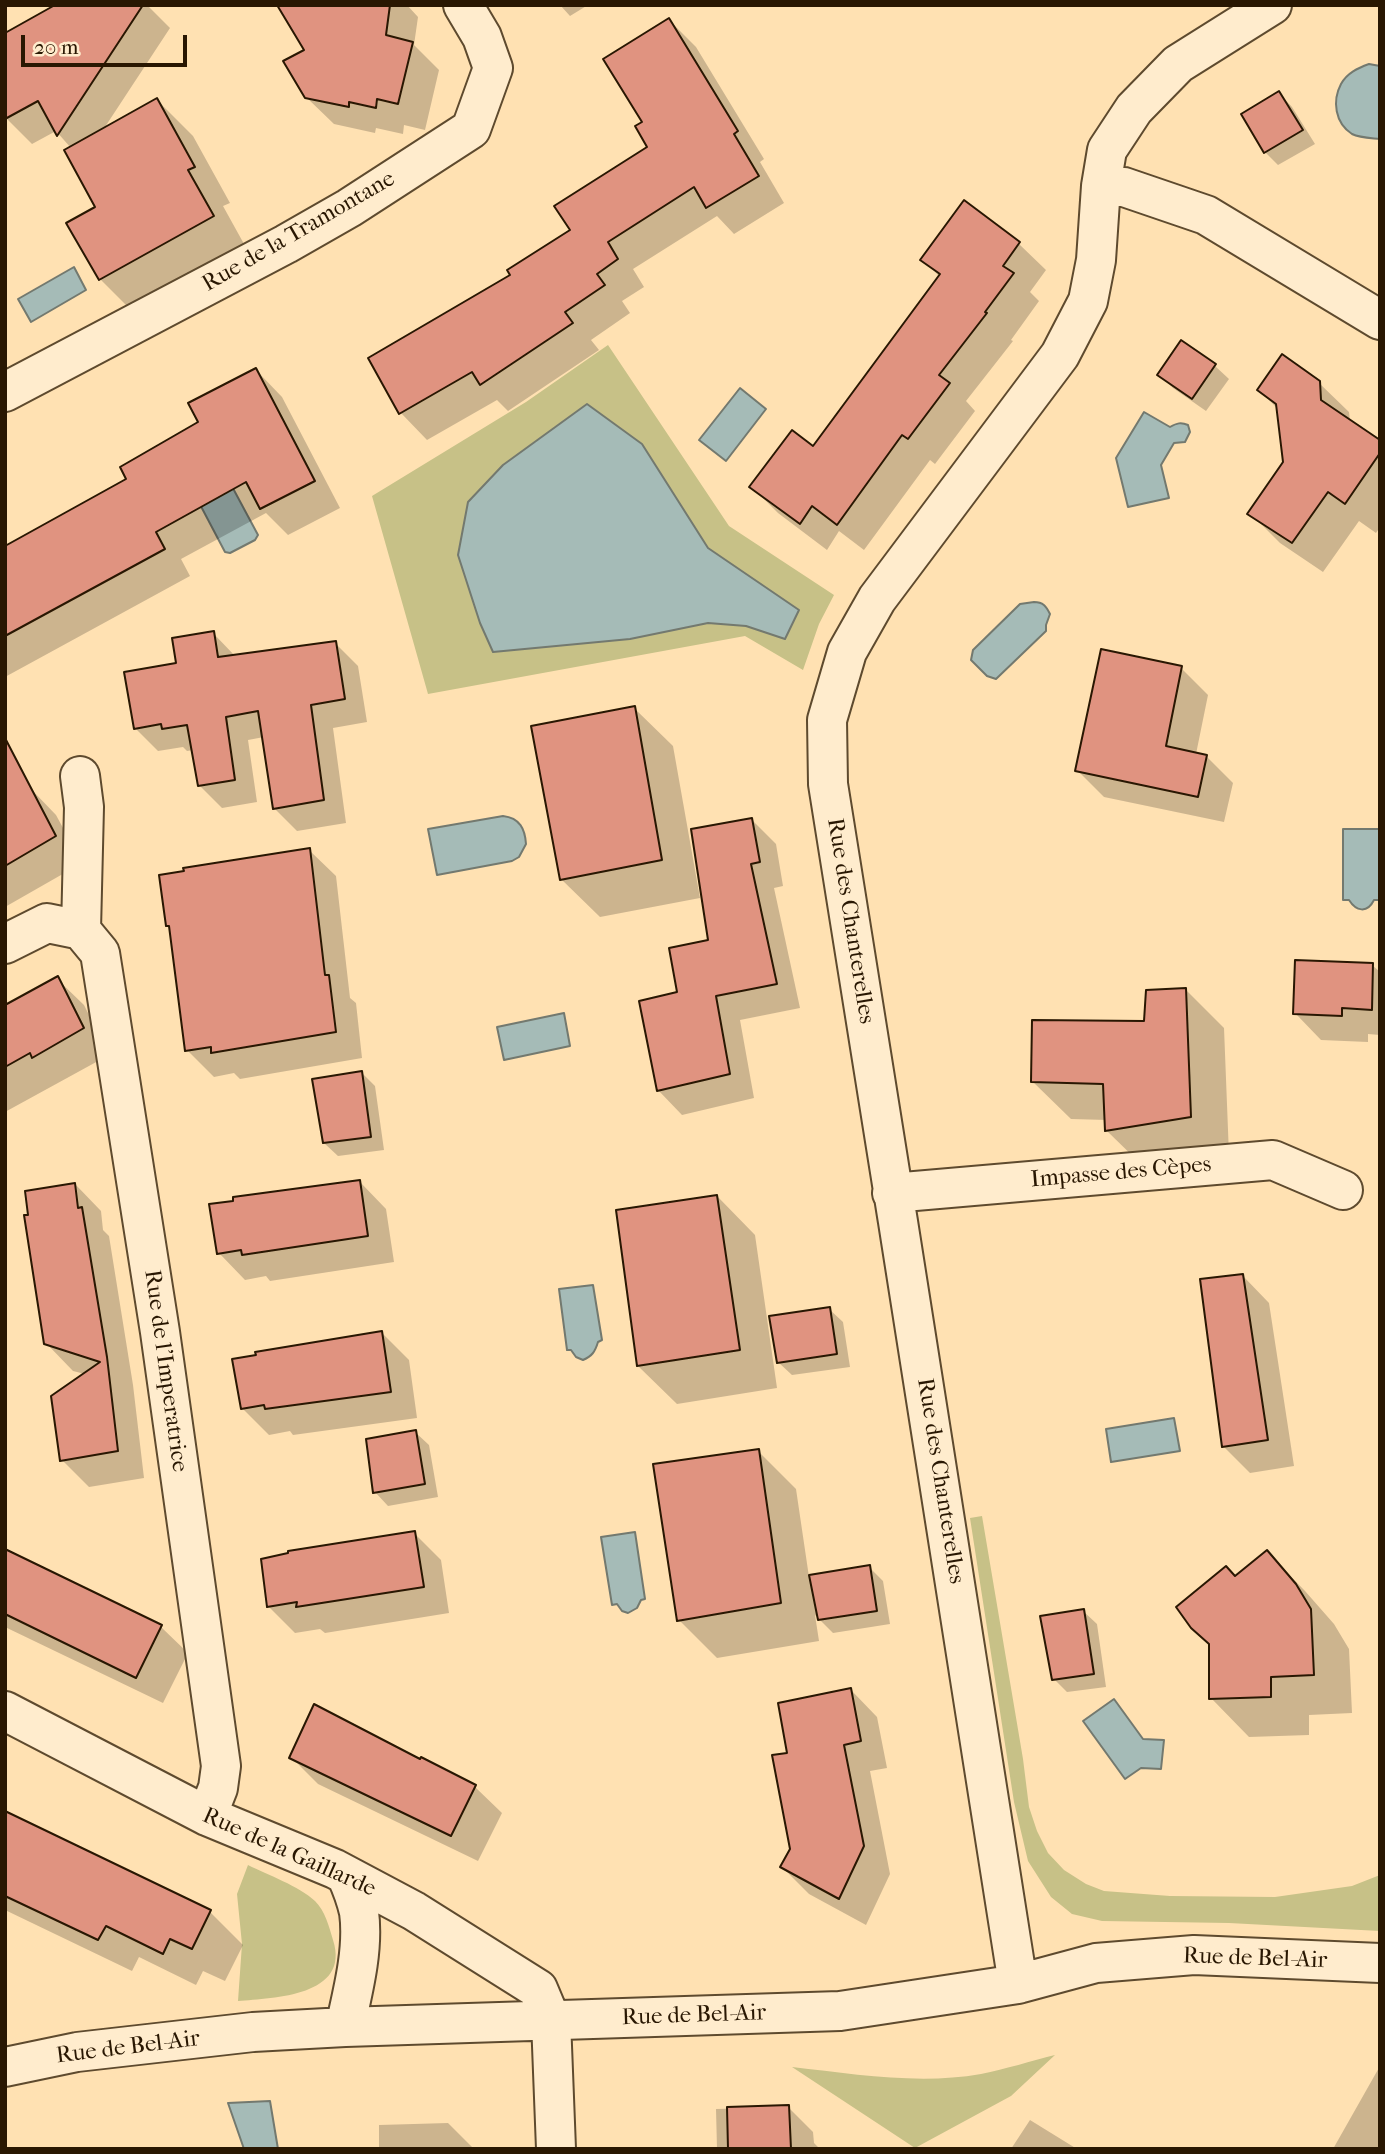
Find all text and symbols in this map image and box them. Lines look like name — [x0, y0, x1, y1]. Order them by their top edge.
scale bar — [24, 21, 191, 65]
text: 20 m — [34, 35, 78, 59]
street label: Rue de la Tramontane — [198, 166, 400, 298]
street label: Rue des Chanterelles — [820, 816, 880, 1026]
street label: Impasse des Cèpes — [1030, 1151, 1212, 1195]
street label: Rue de l'Imperatrice — [137, 1268, 193, 1474]
street label: Rue des Chanterelles — [910, 1376, 970, 1586]
street label: Rue de la Gaillarde — [198, 1802, 380, 1904]
street label: Rue de Bel-Air — [1182, 1943, 1328, 1975]
street label: Rue de Bel-Air — [621, 2000, 767, 2032]
street label: Rue de Bel-Air — [55, 2026, 201, 2070]

